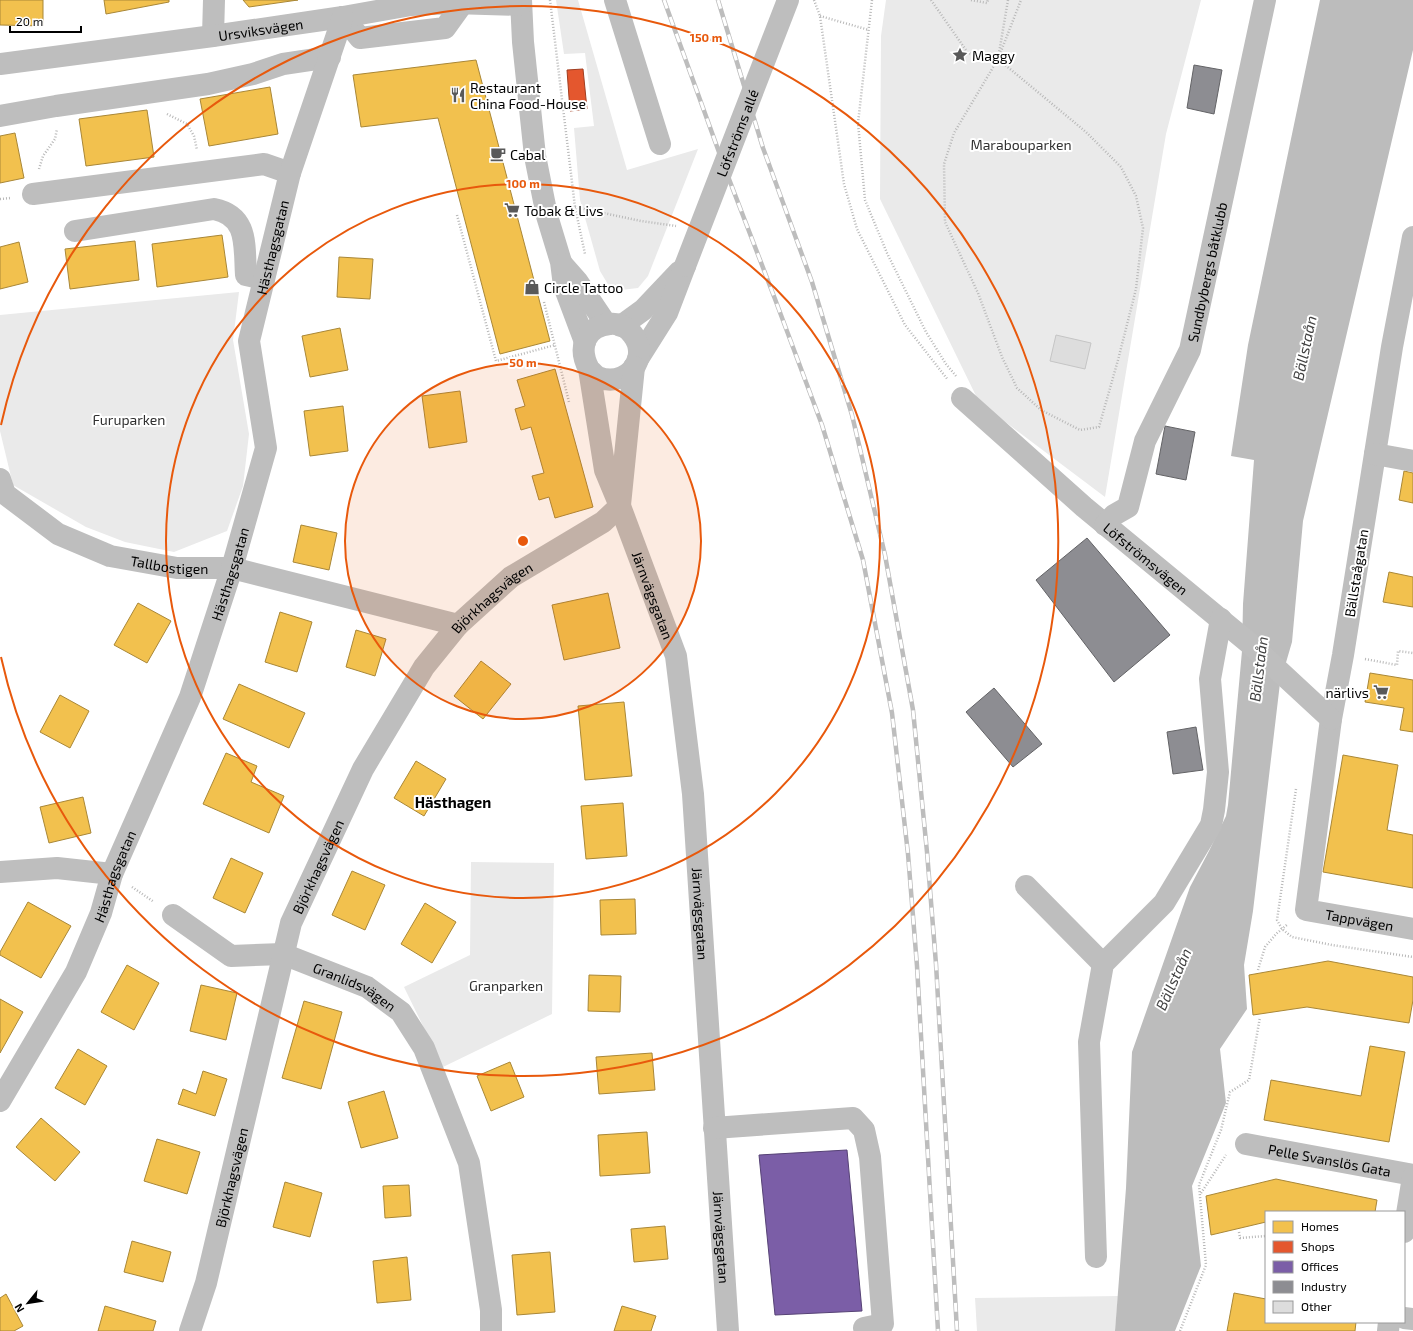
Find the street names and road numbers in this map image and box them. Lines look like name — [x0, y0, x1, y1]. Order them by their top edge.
street label: Ursviksvägen — [217, 14, 304, 44]
street label: Löfströms allé — [712, 87, 761, 179]
street label: Hästhagsgatan — [252, 198, 292, 296]
street label: Sundbybergs båtklubb — [1183, 200, 1230, 344]
street label: Löfströmsvägen — [1100, 518, 1192, 598]
street label: Hästhagsgatan — [207, 525, 252, 623]
street label: Bällstaågatan — [1341, 528, 1371, 618]
street label: Järnvägsgatan — [629, 549, 677, 642]
street label: Tallbostigen — [129, 551, 208, 577]
street label: Björkhagsvägen — [447, 558, 535, 636]
street label: Björkhagsvägen — [288, 817, 347, 916]
street label: Hästhagsgatan — [90, 827, 139, 925]
street label: Järnvägsgatan — [689, 867, 712, 961]
street label: Tappvägen — [1324, 905, 1395, 934]
street label: Granlidsvägen — [311, 958, 400, 1014]
street label: Björkhagsvägen — [211, 1126, 251, 1229]
street label: Pelle Svanslös Gata — [1267, 1140, 1392, 1179]
street label: Järnvägsgatan — [710, 1190, 733, 1284]

